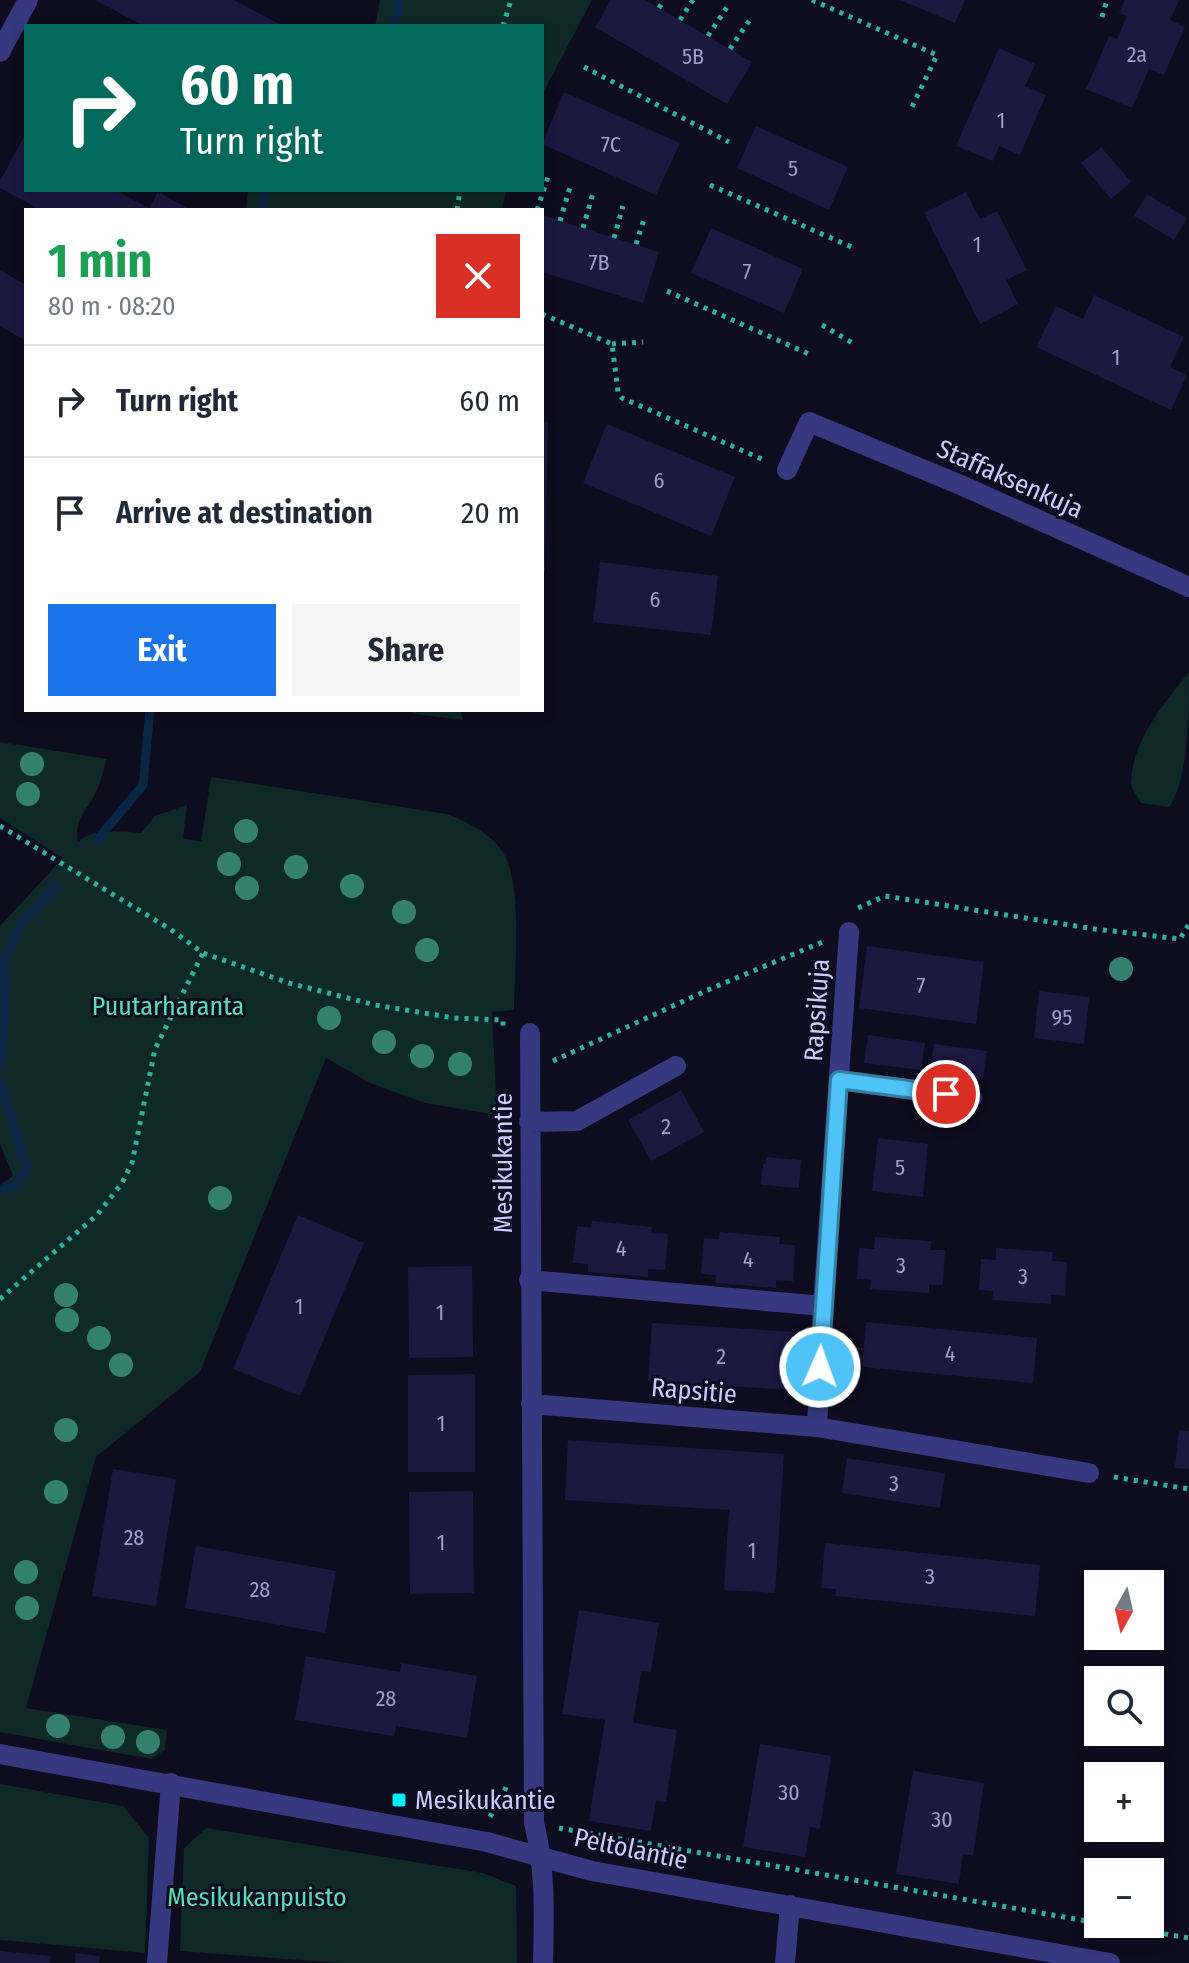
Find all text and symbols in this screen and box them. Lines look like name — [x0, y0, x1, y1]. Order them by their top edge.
house number: 2a — [1127, 41, 1147, 68]
house number: 5B — [682, 43, 704, 70]
text: 60 m — [180, 52, 294, 119]
icon: right — [48, 56, 152, 160]
house number: 1 — [997, 107, 1005, 134]
text: Turn right — [180, 120, 323, 164]
house number: 7C — [601, 131, 621, 158]
house number: 5 — [788, 155, 798, 182]
house number: 1 — [973, 231, 981, 258]
text: 1 min — [48, 232, 153, 290]
button: close — [436, 234, 520, 318]
house number: 7B — [589, 249, 609, 276]
house number: 7 — [743, 258, 752, 285]
text: 80 m · 08:20 — [48, 291, 175, 322]
house number: 1 — [1112, 344, 1120, 371]
icon: right — [48, 379, 92, 423]
text: Turn right — [116, 383, 238, 419]
text: 60 m — [459, 383, 520, 419]
street label: Staffaksenkuja — [932, 433, 1088, 525]
house number: 6 — [654, 467, 665, 494]
icon: arrive — [48, 491, 92, 535]
text: Arrive at destination — [116, 495, 373, 531]
text: 20 m — [461, 495, 520, 531]
house number: 6 — [650, 586, 661, 613]
button: Exit — [48, 604, 276, 696]
button: Share — [292, 604, 520, 696]
street label: Rapsikuja — [798, 958, 836, 1062]
house number: 7 — [917, 972, 926, 999]
park label: Puutarharanta — [92, 991, 244, 1022]
house number: 95 — [1052, 1004, 1072, 1031]
pin — [912, 1060, 980, 1128]
icon: arrive — [924, 1072, 968, 1116]
street label: Mesikukantie — [488, 1093, 519, 1233]
house number: 2 — [661, 1113, 671, 1140]
house number: 5 — [895, 1154, 905, 1181]
house number: 4 — [616, 1235, 627, 1262]
house number: 4 — [743, 1246, 754, 1273]
house number: 3 — [896, 1252, 906, 1279]
house number: 3 — [1018, 1263, 1028, 1290]
house number: 1 — [295, 1293, 303, 1320]
house number: 1 — [436, 1299, 444, 1326]
position arrow — [778, 1325, 862, 1409]
house number: 4 — [945, 1340, 956, 1367]
house number: 2 — [716, 1343, 726, 1370]
street label: Rapsitie — [650, 1372, 738, 1410]
house number: 1 — [437, 1410, 445, 1437]
house number: 3 — [889, 1470, 899, 1497]
house number: 28 — [124, 1524, 144, 1551]
house number: 1 — [437, 1529, 445, 1556]
house number: 1 — [748, 1537, 756, 1564]
house number: 3 — [925, 1563, 935, 1590]
north arrow — [1084, 1570, 1164, 1650]
map controls — [1084, 1570, 1164, 1938]
house number: 28 — [250, 1576, 270, 1603]
button: search — [1084, 1666, 1164, 1746]
house number: 28 — [376, 1685, 396, 1712]
button: + — [1084, 1762, 1164, 1842]
house number: 30 — [778, 1779, 800, 1806]
place label: Mesikukantie — [415, 1785, 556, 1816]
marker: Mesikukantie — [390, 1791, 408, 1809]
house number: 30 — [931, 1806, 953, 1833]
street label: Peltolantie — [571, 1822, 691, 1876]
button: − — [1084, 1858, 1164, 1938]
park label: Mesikukanpuisto — [167, 1882, 347, 1913]

